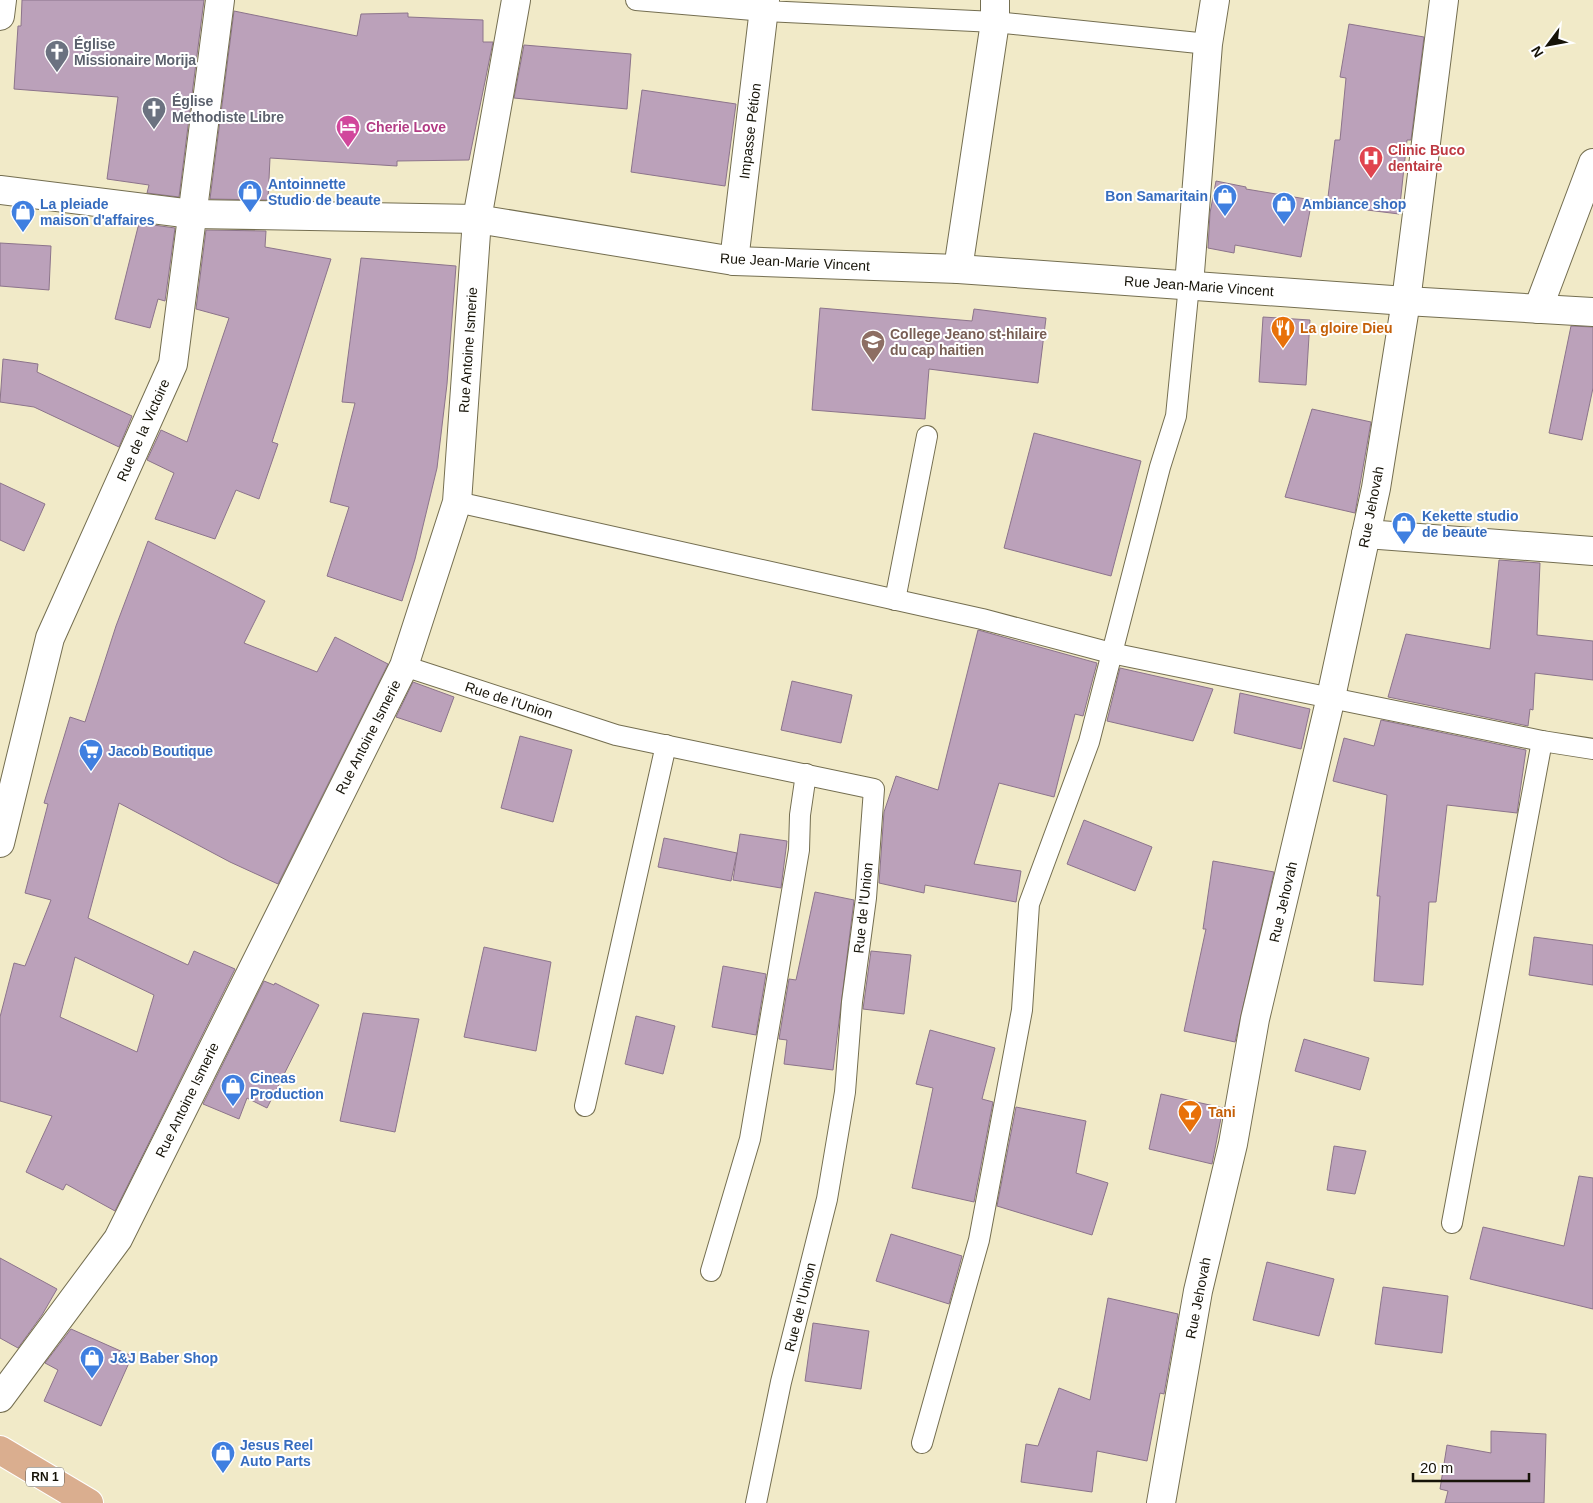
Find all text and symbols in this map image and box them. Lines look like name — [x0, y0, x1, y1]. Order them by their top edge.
north arrow — [1523, 20, 1573, 70]
place label: Église Missionaire Morija — [74, 36, 196, 68]
church icon: Église Missionaire Morija — [44, 39, 70, 73]
text: N — [1528, 43, 1546, 60]
street label: Impasse Pétion — [736, 82, 764, 180]
place label: Église Methodiste Libre — [172, 93, 284, 125]
church icon: Église Methodiste Libre — [141, 96, 167, 130]
hotel icon: Cherie Love — [335, 114, 361, 148]
place label: Cherie Love — [366, 119, 446, 135]
place label: Clinic Buco dentaire — [1388, 142, 1465, 174]
hospital icon: Clinic Buco dentaire — [1358, 145, 1384, 179]
place label: Antoinnette Studio de beaute — [268, 176, 381, 208]
shop icon: Antoinnette Studio de beaute — [237, 179, 263, 213]
shop icon: Bon Samaritain — [1212, 183, 1238, 217]
place label: Bon Samaritain — [1105, 188, 1208, 204]
shop icon: Ambiance shop — [1271, 191, 1297, 225]
place label: La pleiade maison d'affaires — [40, 196, 155, 228]
place label: Ambiance shop — [1302, 196, 1406, 212]
shop icon: La pleiade maison d'affaires — [10, 199, 36, 233]
street label: Rue Jean-Marie Vincent — [720, 250, 870, 274]
street label: Rue Jean-Marie Vincent — [1124, 273, 1274, 299]
street label: Rue Antoine Ismerie — [456, 286, 480, 413]
restaurant icon: La gloire Dieu — [1270, 315, 1296, 349]
place label: La gloire Dieu — [1300, 320, 1393, 336]
place label: College Jeano st-hilaire du cap haitien — [890, 326, 1047, 358]
school or university icon: College Jeano st-hilaire du cap haitien — [860, 329, 886, 363]
street label: Rue de la Victoire — [113, 376, 173, 484]
street label: Rue Jehovah — [1355, 465, 1387, 549]
place label: Kekette studio de beaute — [1422, 508, 1518, 540]
shop icon: Kekette studio de beaute — [1391, 511, 1417, 545]
street label: Rue Antoine Ismerie — [332, 677, 404, 797]
street label: Rue de l'Union — [463, 678, 555, 722]
supermarket icon: Jacob Boutique — [78, 738, 104, 772]
place label: Jacob Boutique — [108, 743, 213, 759]
street label: Rue Jehovah — [1266, 860, 1300, 944]
street label: Rue de l'Union — [850, 862, 876, 954]
street label: Rue Antoine Ismerie — [152, 1040, 222, 1160]
place label: Cineas Production — [250, 1070, 324, 1102]
shop icon: Cineas Production — [220, 1073, 246, 1107]
bar icon: Tani — [1177, 1099, 1203, 1133]
place label: Tani — [1208, 1104, 1236, 1120]
street label: Rue Jehovah — [1182, 1256, 1214, 1340]
street label: Rue de l'Union — [781, 1261, 819, 1353]
shop icon: J&J Baber Shop — [79, 1345, 105, 1379]
place label: J&J Baber Shop — [110, 1350, 218, 1366]
place label: Jesus Reel Auto Parts — [240, 1437, 313, 1469]
shop icon: Jesus Reel Auto Parts — [210, 1440, 236, 1474]
scale bar — [1413, 1450, 1529, 1482]
text: 20 m — [1420, 1459, 1453, 1476]
road number: RN 1 — [26, 1468, 64, 1486]

